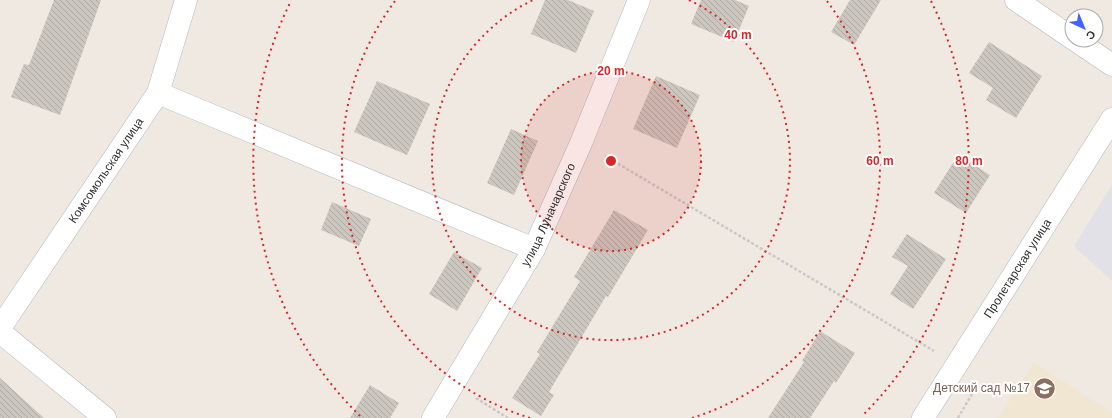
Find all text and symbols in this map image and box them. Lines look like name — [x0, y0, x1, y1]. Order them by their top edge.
north arrow — [1064, 8, 1104, 48]
text: 40 m — [724, 28, 752, 42]
text: С — [1084, 28, 1098, 42]
text: 20 m — [597, 64, 625, 78]
street label: Комсомольская улица — [66, 115, 147, 226]
centre of rings — [604, 154, 618, 168]
text: 60 m — [866, 154, 894, 168]
text: 80 m — [955, 154, 983, 168]
street label: улица Луначарского — [518, 161, 578, 269]
street label: Пролетарская улица — [981, 216, 1054, 321]
school or university icon: Детский сад №17 — [1032, 375, 1058, 401]
place label: Детский сад №17 — [933, 381, 1030, 395]

